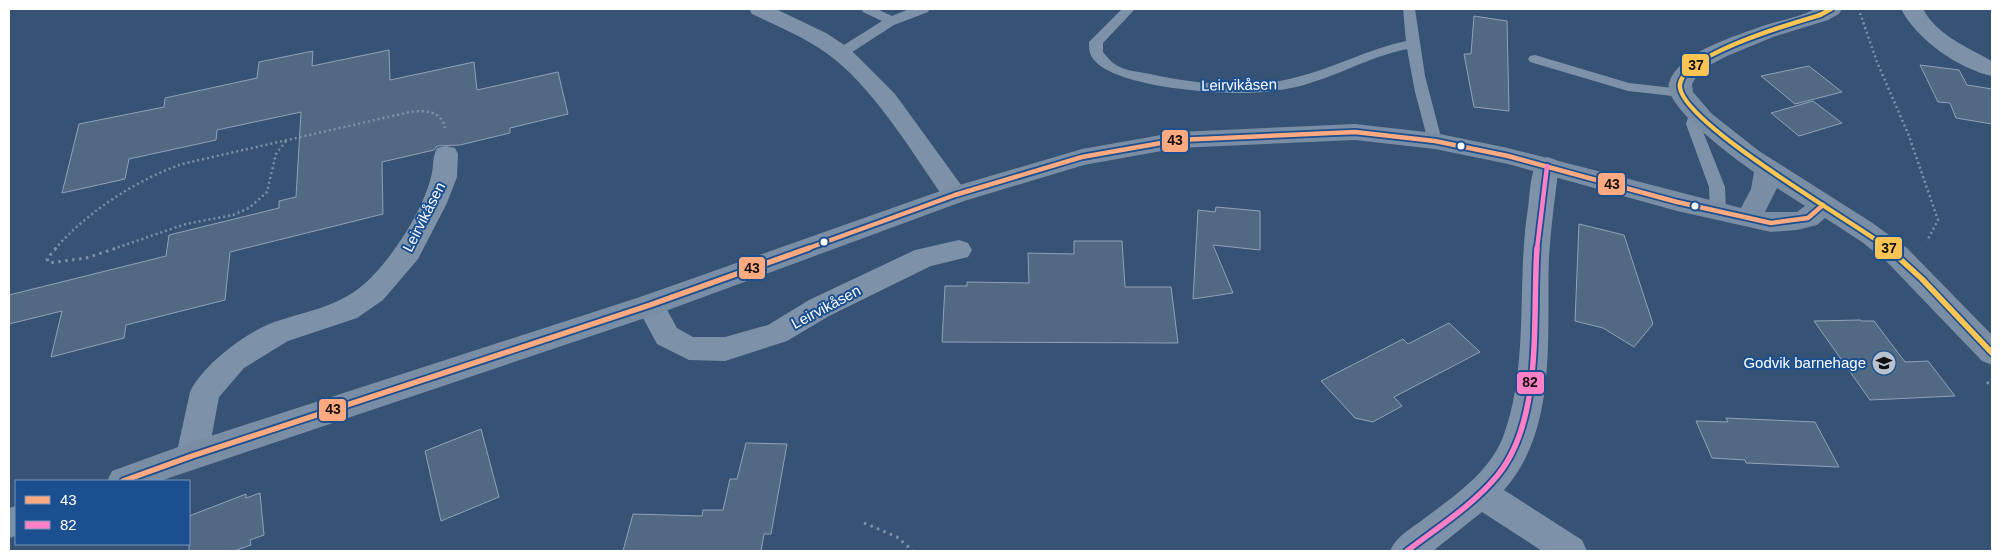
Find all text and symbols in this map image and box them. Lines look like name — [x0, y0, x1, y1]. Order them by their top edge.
line badge: 37 — [1681, 53, 1710, 77]
text: 37 — [1688, 57, 1704, 73]
street label: Leirvikåsen — [1201, 75, 1277, 94]
line badge: 43 — [1161, 129, 1189, 153]
text: 43 — [1167, 132, 1183, 148]
unlabelled marker — [1456, 141, 1466, 151]
line badge: 43 — [1597, 172, 1626, 196]
text: 43 — [1604, 176, 1620, 192]
street label: Leirvikåsen — [399, 179, 448, 254]
unlabelled marker — [1690, 201, 1700, 211]
line badge: 37 — [1874, 236, 1903, 260]
unlabelled marker — [819, 237, 829, 247]
text: 37 — [1881, 240, 1897, 256]
line badge: 43 — [738, 256, 766, 280]
text: 43 — [744, 260, 760, 276]
street label: Leirvikåsen — [788, 281, 863, 332]
school or university icon: Godvik barnehage — [1871, 350, 1897, 376]
place label: Godvik barnehage — [1743, 354, 1866, 371]
line badge: 82 — [1516, 371, 1545, 395]
text: 82 — [1522, 374, 1538, 390]
line badge: 43 — [318, 398, 347, 422]
text: 43 — [325, 401, 341, 417]
legend — [15, 480, 190, 545]
text: 43 — [60, 491, 77, 508]
text: 82 — [60, 516, 77, 533]

